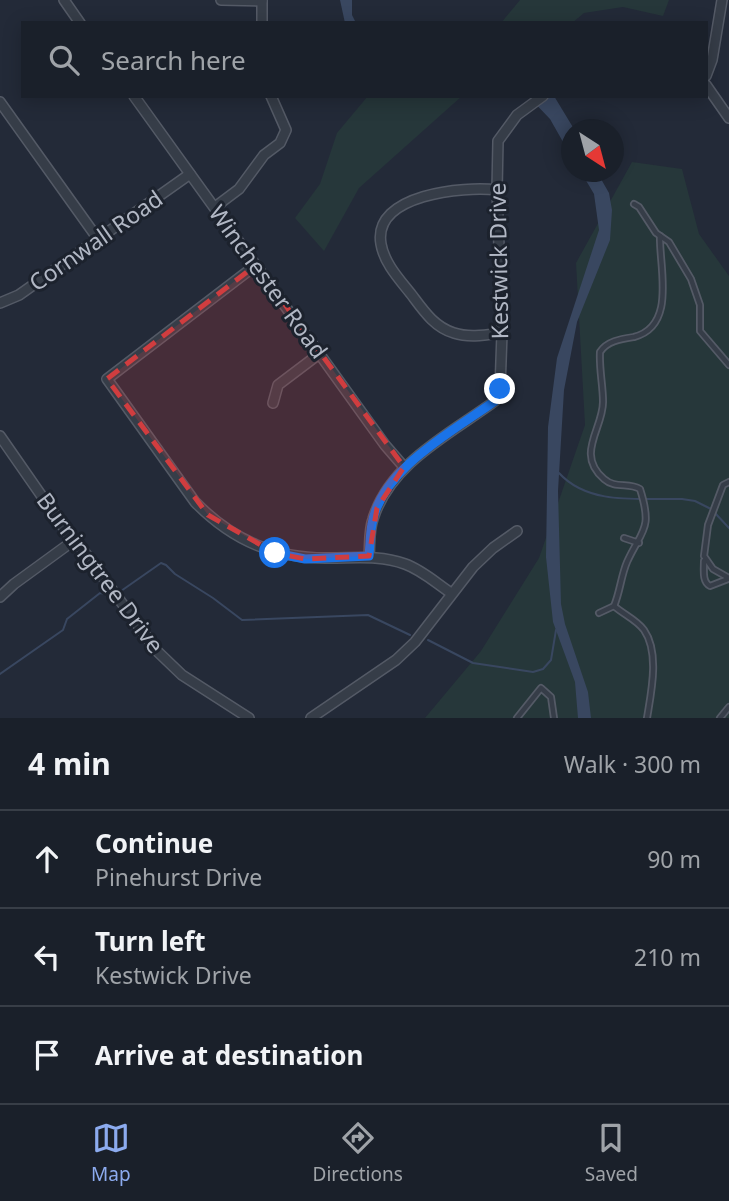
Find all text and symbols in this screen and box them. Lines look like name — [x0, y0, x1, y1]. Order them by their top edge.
search box — [21, 21, 708, 98]
icon: search — [45, 41, 83, 79]
text: Search here — [101, 42, 246, 78]
north arrow — [561, 119, 624, 182]
street label: Cornwall Road — [22, 182, 169, 298]
street label: Kestwick Drive — [481, 182, 515, 340]
street label: Winchester Road — [202, 198, 335, 365]
route end — [484, 373, 515, 404]
street label: Burningtree Drive — [30, 486, 172, 659]
route start — [259, 537, 290, 568]
text: 4 min — [28, 743, 111, 784]
text: Walk · 300 m — [564, 748, 701, 780]
text: Continue — [95, 825, 213, 861]
icon: ahead — [28, 840, 66, 878]
text: 90 m — [647, 843, 701, 875]
text: Pinehurst Drive — [95, 861, 262, 893]
text: Turn left — [95, 923, 206, 959]
icon: left — [28, 938, 66, 976]
text: 210 m — [634, 941, 701, 973]
text: Kestwick Drive — [95, 959, 252, 991]
icon: arrive — [28, 1036, 66, 1074]
text: Arrive at destination — [95, 1037, 364, 1073]
tab: Map — [91, 1119, 131, 1187]
tab: Directions — [313, 1119, 403, 1187]
tab: Saved — [585, 1119, 638, 1187]

